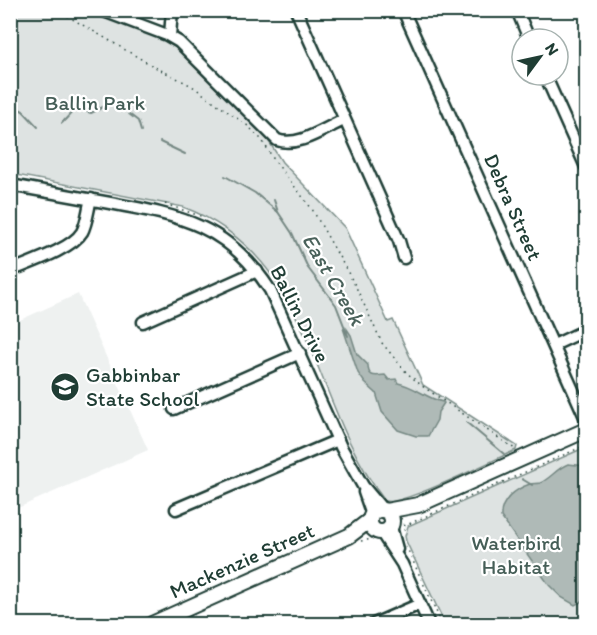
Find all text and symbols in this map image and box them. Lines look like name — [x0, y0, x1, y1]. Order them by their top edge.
north arrow — [510, 27, 570, 87]
text: N — [541, 39, 563, 59]
park label: Ballin Park — [45, 90, 145, 115]
street label: Debra Street — [479, 150, 548, 264]
water label: East Creek — [296, 228, 372, 332]
street label: Ballin Drive — [265, 261, 336, 367]
place label: Gabbinbar State School — [86, 362, 200, 411]
school or university icon: Gabbinbar State School — [49, 371, 81, 403]
street label: Mackenzie Street — [166, 517, 318, 604]
park label: Waterbird Habitat — [471, 530, 561, 579]

